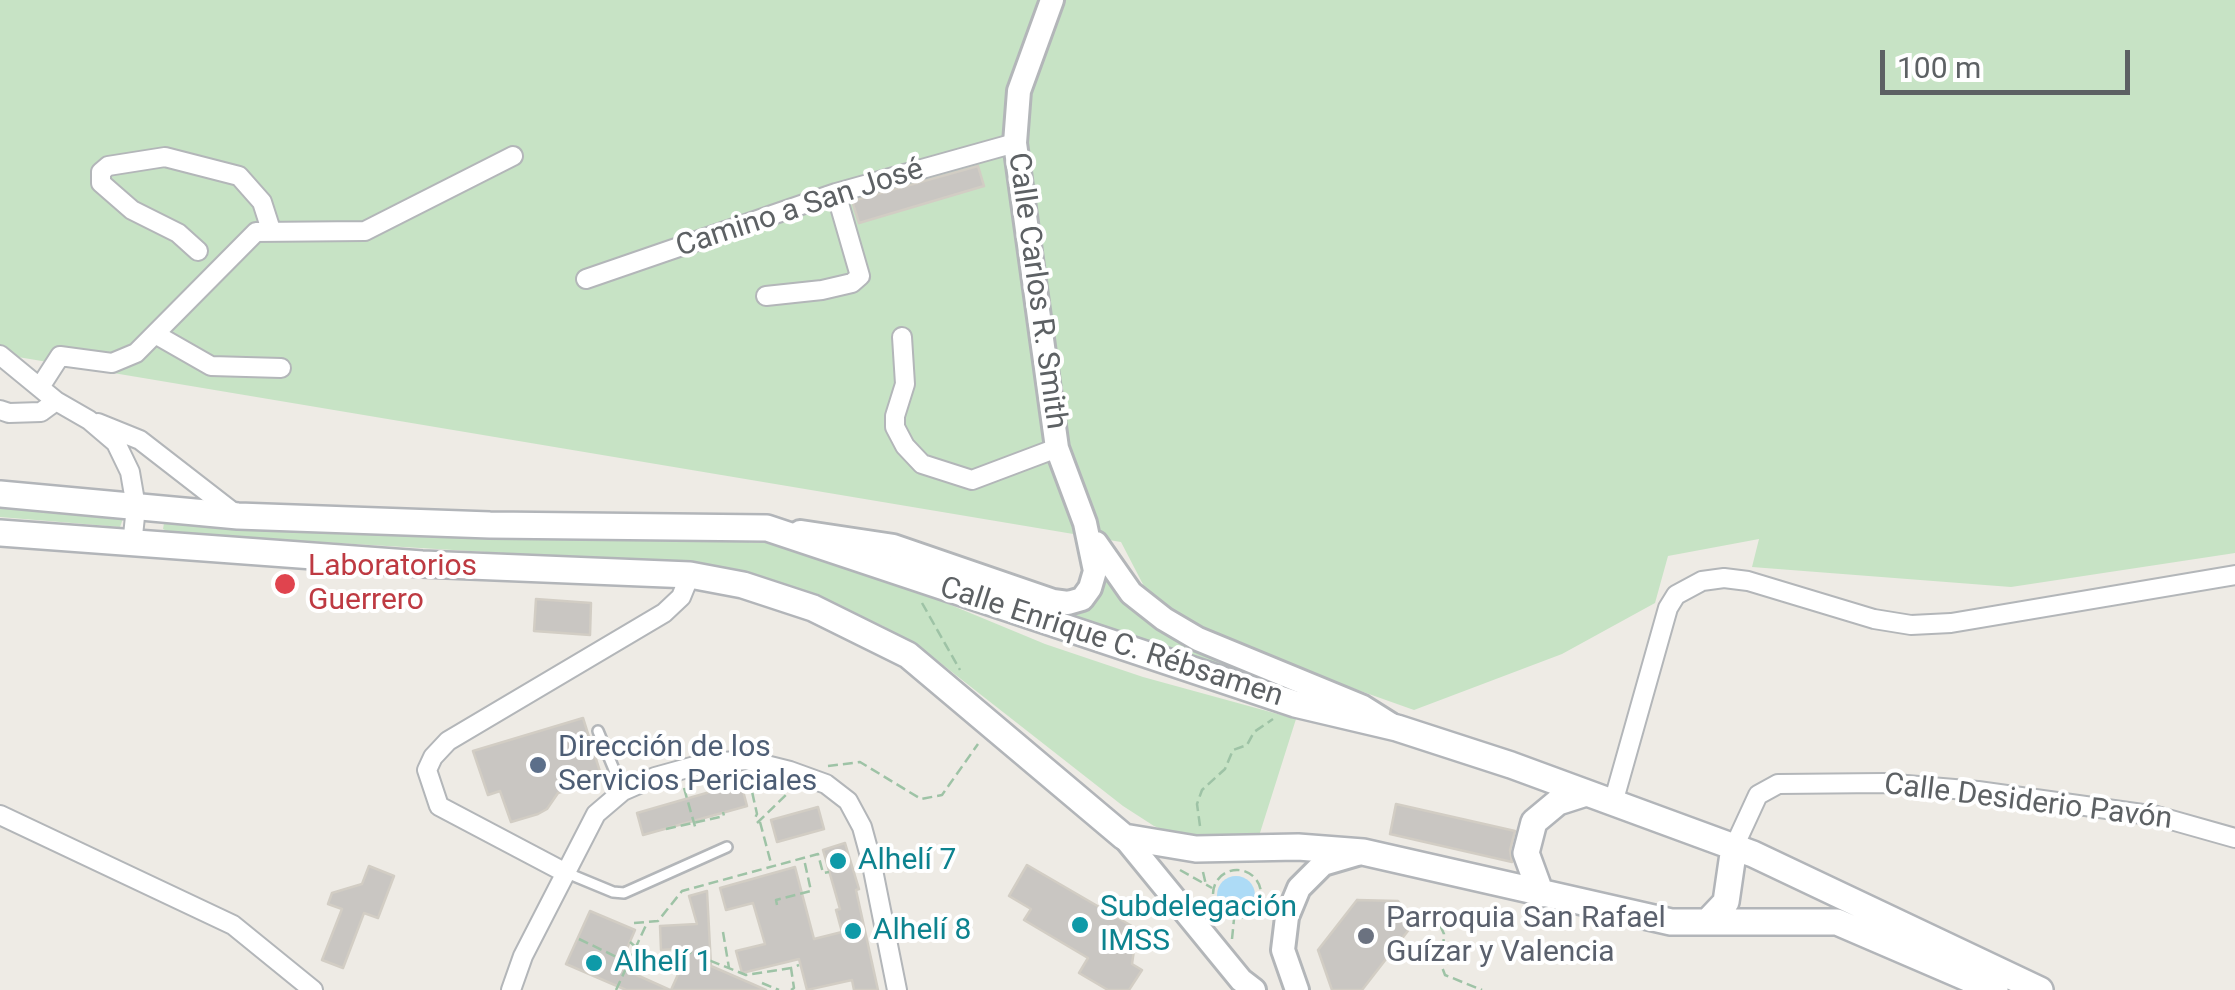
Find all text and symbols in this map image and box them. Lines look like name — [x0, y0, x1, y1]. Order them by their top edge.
scale bar — [1885, 30, 2135, 92]
text: 100 m — [1897, 50, 1981, 85]
street label: Calle Carlos R. Smith — [999, 150, 1073, 432]
street label: Camino a San José — [672, 152, 928, 266]
place label: Laboratorios Guerrero — [308, 549, 477, 620]
street label: Calle Enrique C. Rébsamen — [935, 570, 1287, 716]
marker: Laboratorios Guerrero — [272, 571, 298, 597]
place label: Dirección de los Servicios Periciales — [558, 730, 817, 800]
marker: Dirección de los Servicios Periciales — [527, 754, 549, 776]
street label: Calle Desiderio Pavón — [1882, 767, 2174, 839]
place label: Alhelí 7 — [858, 843, 956, 879]
marker: Alhelí 7 — [827, 850, 849, 872]
place label: Subdelegación IMSS — [1100, 890, 1297, 960]
place label: Parroquia San Rafael Guízar y Valencia — [1386, 901, 1666, 972]
place label: Alhelí 8 — [873, 913, 971, 949]
marker: Subdelegación IMSS — [1069, 914, 1091, 936]
marker: Alhelí 8 — [842, 920, 864, 942]
marker: Parroquia San Rafael Guízar y Valencia — [1355, 925, 1377, 947]
place label: Alhelí 1 — [614, 945, 712, 981]
marker: Alhelí 1 — [583, 952, 605, 974]

